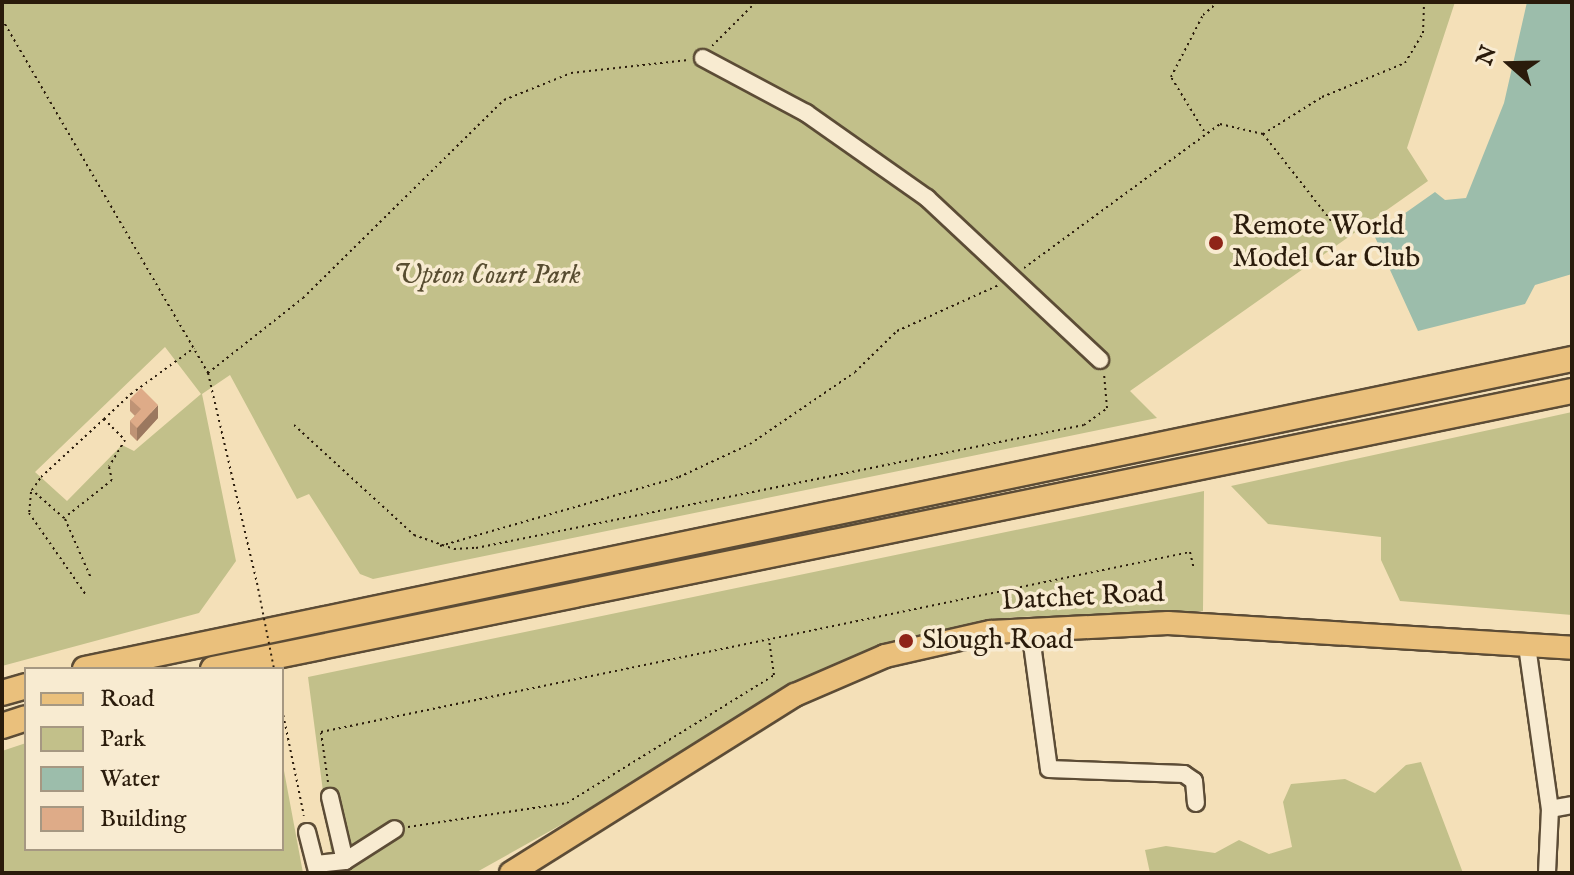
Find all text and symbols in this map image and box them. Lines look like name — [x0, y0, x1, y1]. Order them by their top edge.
north arrow — [1470, 24, 1550, 104]
text: N — [1471, 42, 1504, 70]
place label: Remote World Model Car Club — [1232, 210, 1420, 276]
marker: Remote World Model Car Club — [1207, 234, 1225, 252]
park label: Upton Court Park — [393, 259, 581, 293]
street label: Datchet Road — [1001, 577, 1165, 619]
place label: Slough Road — [922, 624, 1073, 658]
marker: Slough Road — [897, 632, 915, 650]
legend — [24, 667, 284, 851]
text: Road — [100, 684, 154, 715]
text: Park — [100, 724, 146, 755]
text: Water — [100, 764, 160, 795]
text: Building — [100, 804, 186, 835]

